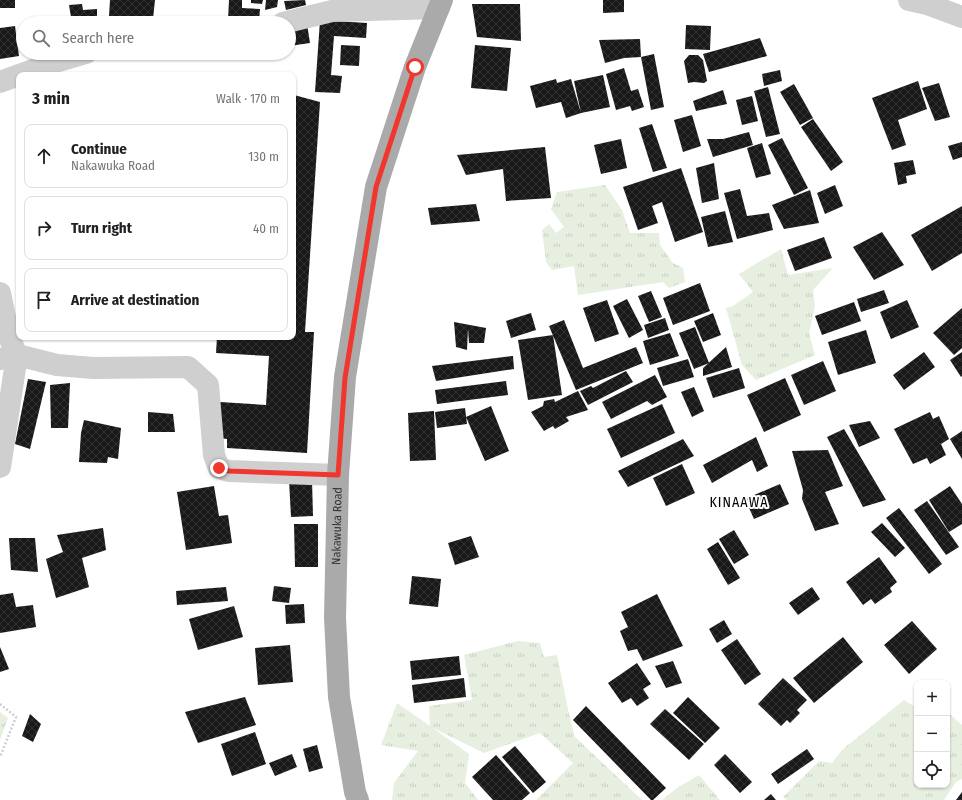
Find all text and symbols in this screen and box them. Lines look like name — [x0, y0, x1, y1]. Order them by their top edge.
search box — [16, 16, 296, 60]
icon: search — [30, 27, 52, 49]
text: Search here — [62, 29, 134, 47]
route start — [406, 58, 424, 76]
text: 3 min — [32, 88, 70, 109]
text: Walk · 170 m — [216, 91, 280, 106]
text: Continue — [71, 140, 127, 158]
icon: ahead — [33, 145, 55, 167]
text: 130 m — [248, 149, 279, 164]
text: Nakawuka Road — [71, 158, 155, 173]
icon: right — [33, 217, 55, 239]
text: Turn right — [71, 219, 132, 237]
text: 40 m — [253, 221, 279, 236]
icon: arrive — [33, 289, 55, 311]
text: Arrive at destination — [71, 291, 199, 309]
route end — [210, 459, 228, 477]
street label: Nakawuka Road — [329, 487, 345, 565]
district label: KINAAWA — [709, 494, 769, 511]
map controls — [914, 680, 950, 788]
button: + — [914, 680, 950, 716]
button: − — [914, 716, 950, 752]
button: locate — [914, 752, 950, 788]

